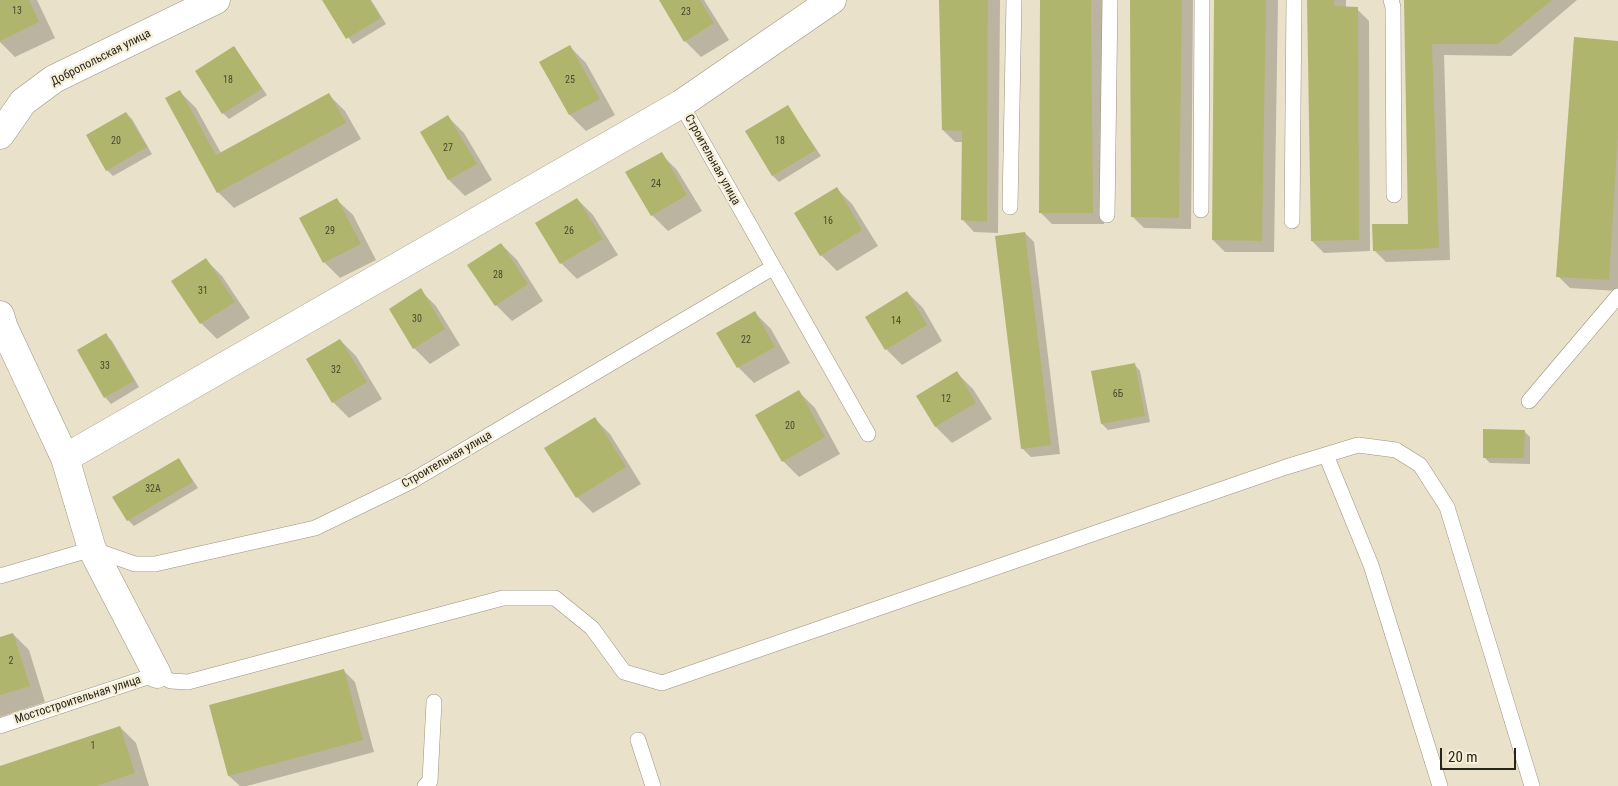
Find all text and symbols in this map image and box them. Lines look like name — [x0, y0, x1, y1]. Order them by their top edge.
house number: 13 — [12, 5, 22, 17]
house number: 23 — [681, 6, 691, 18]
street label: Добропольская улица — [49, 27, 153, 89]
house number: 18 — [223, 74, 233, 86]
house number: 25 — [565, 74, 575, 86]
street label: Строительная улица — [681, 112, 743, 208]
house number: 20 — [111, 135, 121, 147]
house number: 18 — [775, 135, 785, 147]
house number: 27 — [443, 142, 453, 154]
house number: 24 — [651, 178, 661, 190]
house number: 16 — [823, 215, 833, 227]
house number: 29 — [325, 225, 335, 237]
house number: 26 — [564, 225, 574, 237]
house number: 28 — [493, 269, 503, 281]
house number: 31 — [198, 285, 208, 297]
house number: 30 — [412, 313, 422, 325]
house number: 14 — [891, 315, 901, 327]
house number: 22 — [741, 334, 751, 346]
house number: 33 — [100, 360, 110, 372]
house number: 32 — [331, 364, 341, 376]
house number: 6Б — [1113, 388, 1123, 400]
house number: 12 — [941, 393, 951, 405]
house number: 20 — [785, 420, 795, 432]
street label: Строительная улица — [399, 428, 495, 492]
house number: 32А — [145, 483, 161, 495]
house number: 2 — [9, 655, 13, 667]
street label: Мостостроительная улица — [13, 673, 143, 727]
scale bar — [1443, 738, 1519, 770]
house number: 1 — [91, 740, 95, 752]
text: 20 m — [1448, 748, 1478, 766]

